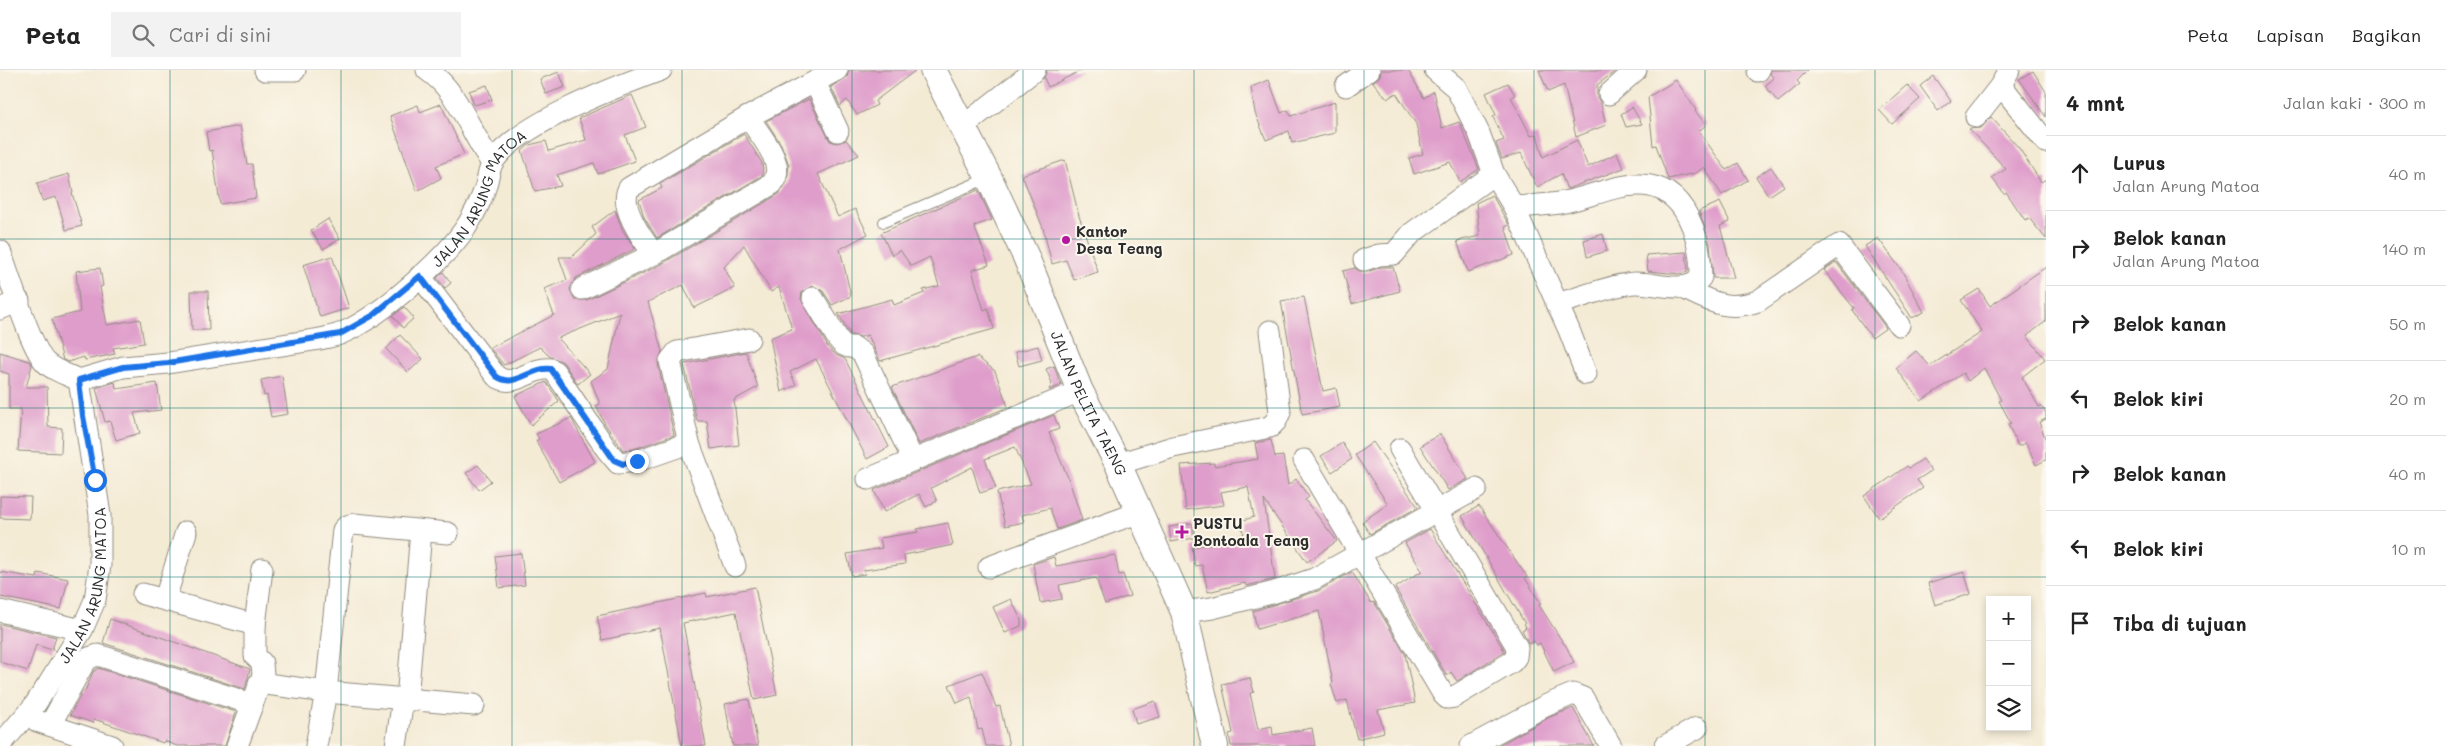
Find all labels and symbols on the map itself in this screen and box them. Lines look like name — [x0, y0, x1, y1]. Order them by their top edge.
street label: JALAN ARUNG MATOA — [427, 125, 530, 271]
place label: Kantor Desa Teang — [1076, 221, 1162, 258]
marker: Kantor Desa Teang — [1060, 234, 1072, 246]
street label: JALAN PELITA TAENG — [1047, 327, 1132, 479]
route end — [626, 450, 649, 473]
route start — [84, 469, 107, 492]
street label: JALAN ARUNG MATOA — [54, 506, 110, 667]
place label: PUSTU Bontoala Teang — [1193, 513, 1309, 550]
marker: PUSTU Bontoala Teang — [1175, 525, 1189, 539]

